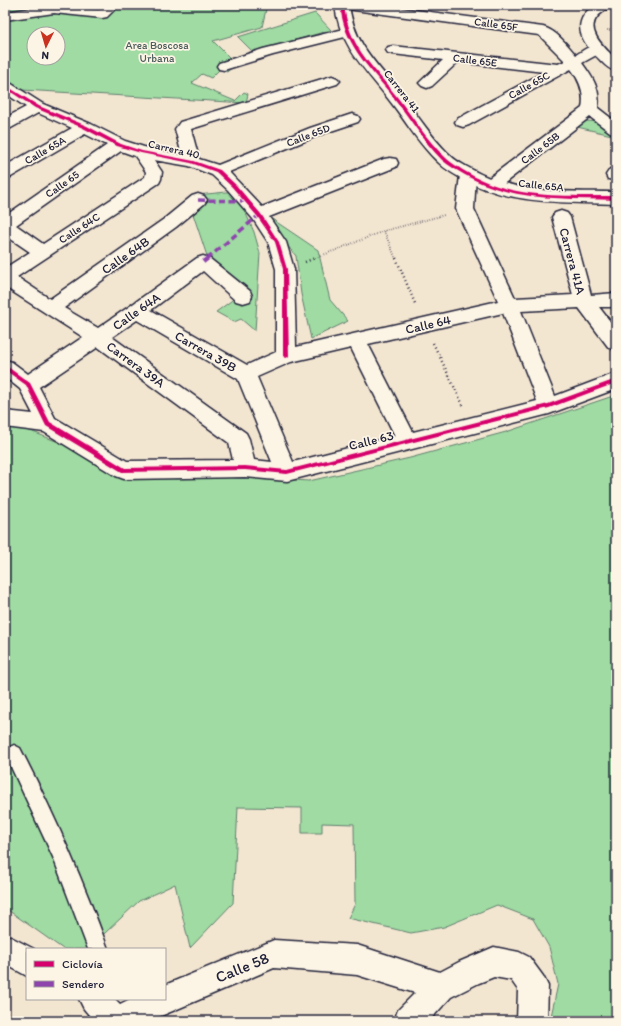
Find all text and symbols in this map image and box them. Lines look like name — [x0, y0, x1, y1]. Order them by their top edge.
street label: Calle 65F — [473, 15, 519, 34]
north arrow — [26, 26, 66, 66]
park label: Area Boscosa Urbana — [125, 39, 189, 65]
text: N — [41, 49, 49, 62]
street label: Calle 65E — [452, 51, 498, 70]
street label: Carrera 41 — [381, 67, 422, 115]
street label: Calle 65C — [506, 69, 552, 102]
street label: Calle 65D — [285, 121, 332, 150]
street label: Calle 65B — [518, 130, 562, 167]
street label: Calle 65A — [22, 133, 68, 167]
street label: Carrera 40 — [147, 137, 201, 162]
street label: Calle 65 — [43, 168, 82, 201]
street label: Calle 65A — [518, 177, 564, 194]
street label: Calle 64C — [56, 210, 102, 246]
street label: Carrera 41A — [556, 226, 589, 297]
street label: Calle 64B — [99, 234, 152, 277]
street label: Calle 64A — [110, 289, 164, 333]
street label: Calle 64 — [404, 312, 453, 337]
street label: Carrera 39B — [172, 328, 239, 375]
street label: Carrera 39A — [104, 338, 168, 391]
street label: Calle 63 — [347, 428, 395, 453]
legend — [26, 948, 166, 1000]
street label: Calle 58 — [213, 948, 272, 987]
text: Ciclovía — [62, 957, 104, 971]
text: Sendero — [62, 977, 104, 991]

